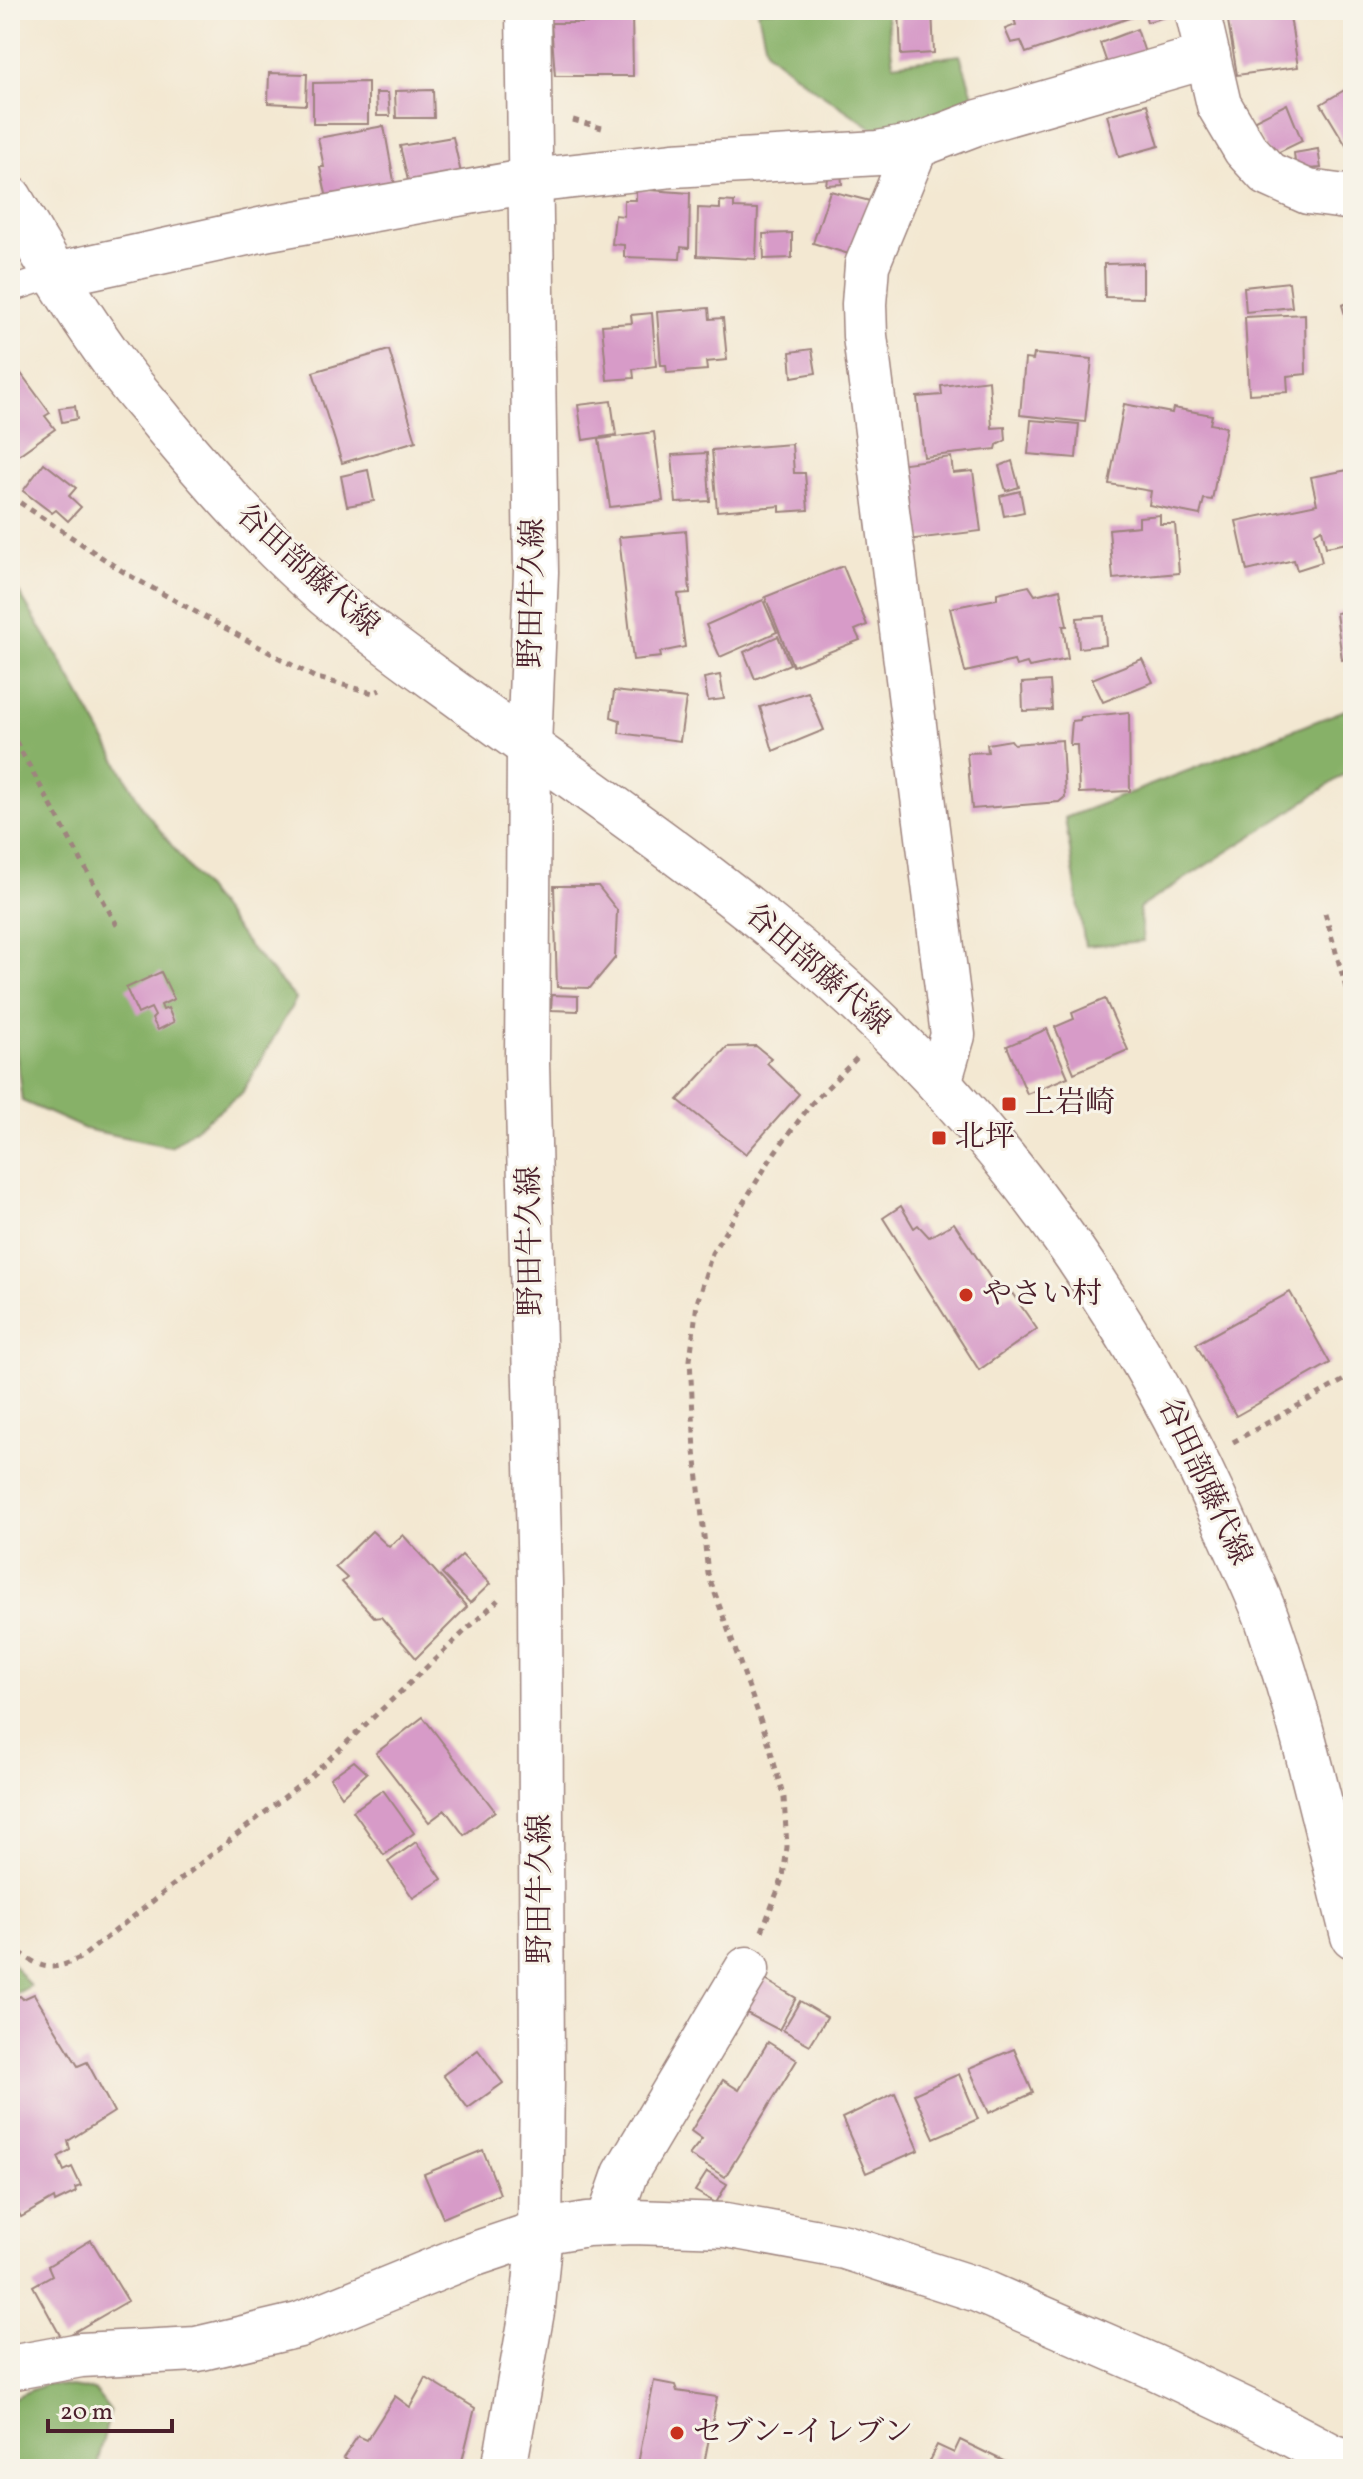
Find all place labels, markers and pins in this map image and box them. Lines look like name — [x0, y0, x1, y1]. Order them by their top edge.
place label: 上岩崎 — [1025, 1083, 1115, 1125]
marker: 上岩崎 — [1000, 1095, 1018, 1113]
place label: 北坪 — [955, 1117, 1015, 1159]
marker: 北坪 — [930, 1129, 948, 1147]
place label: やさい村 — [982, 1274, 1102, 1316]
marker: やさい村 — [957, 1286, 975, 1304]
place label: セブン-イレブン — [693, 2412, 913, 2454]
marker: セブン-イレブン — [668, 2424, 686, 2442]

